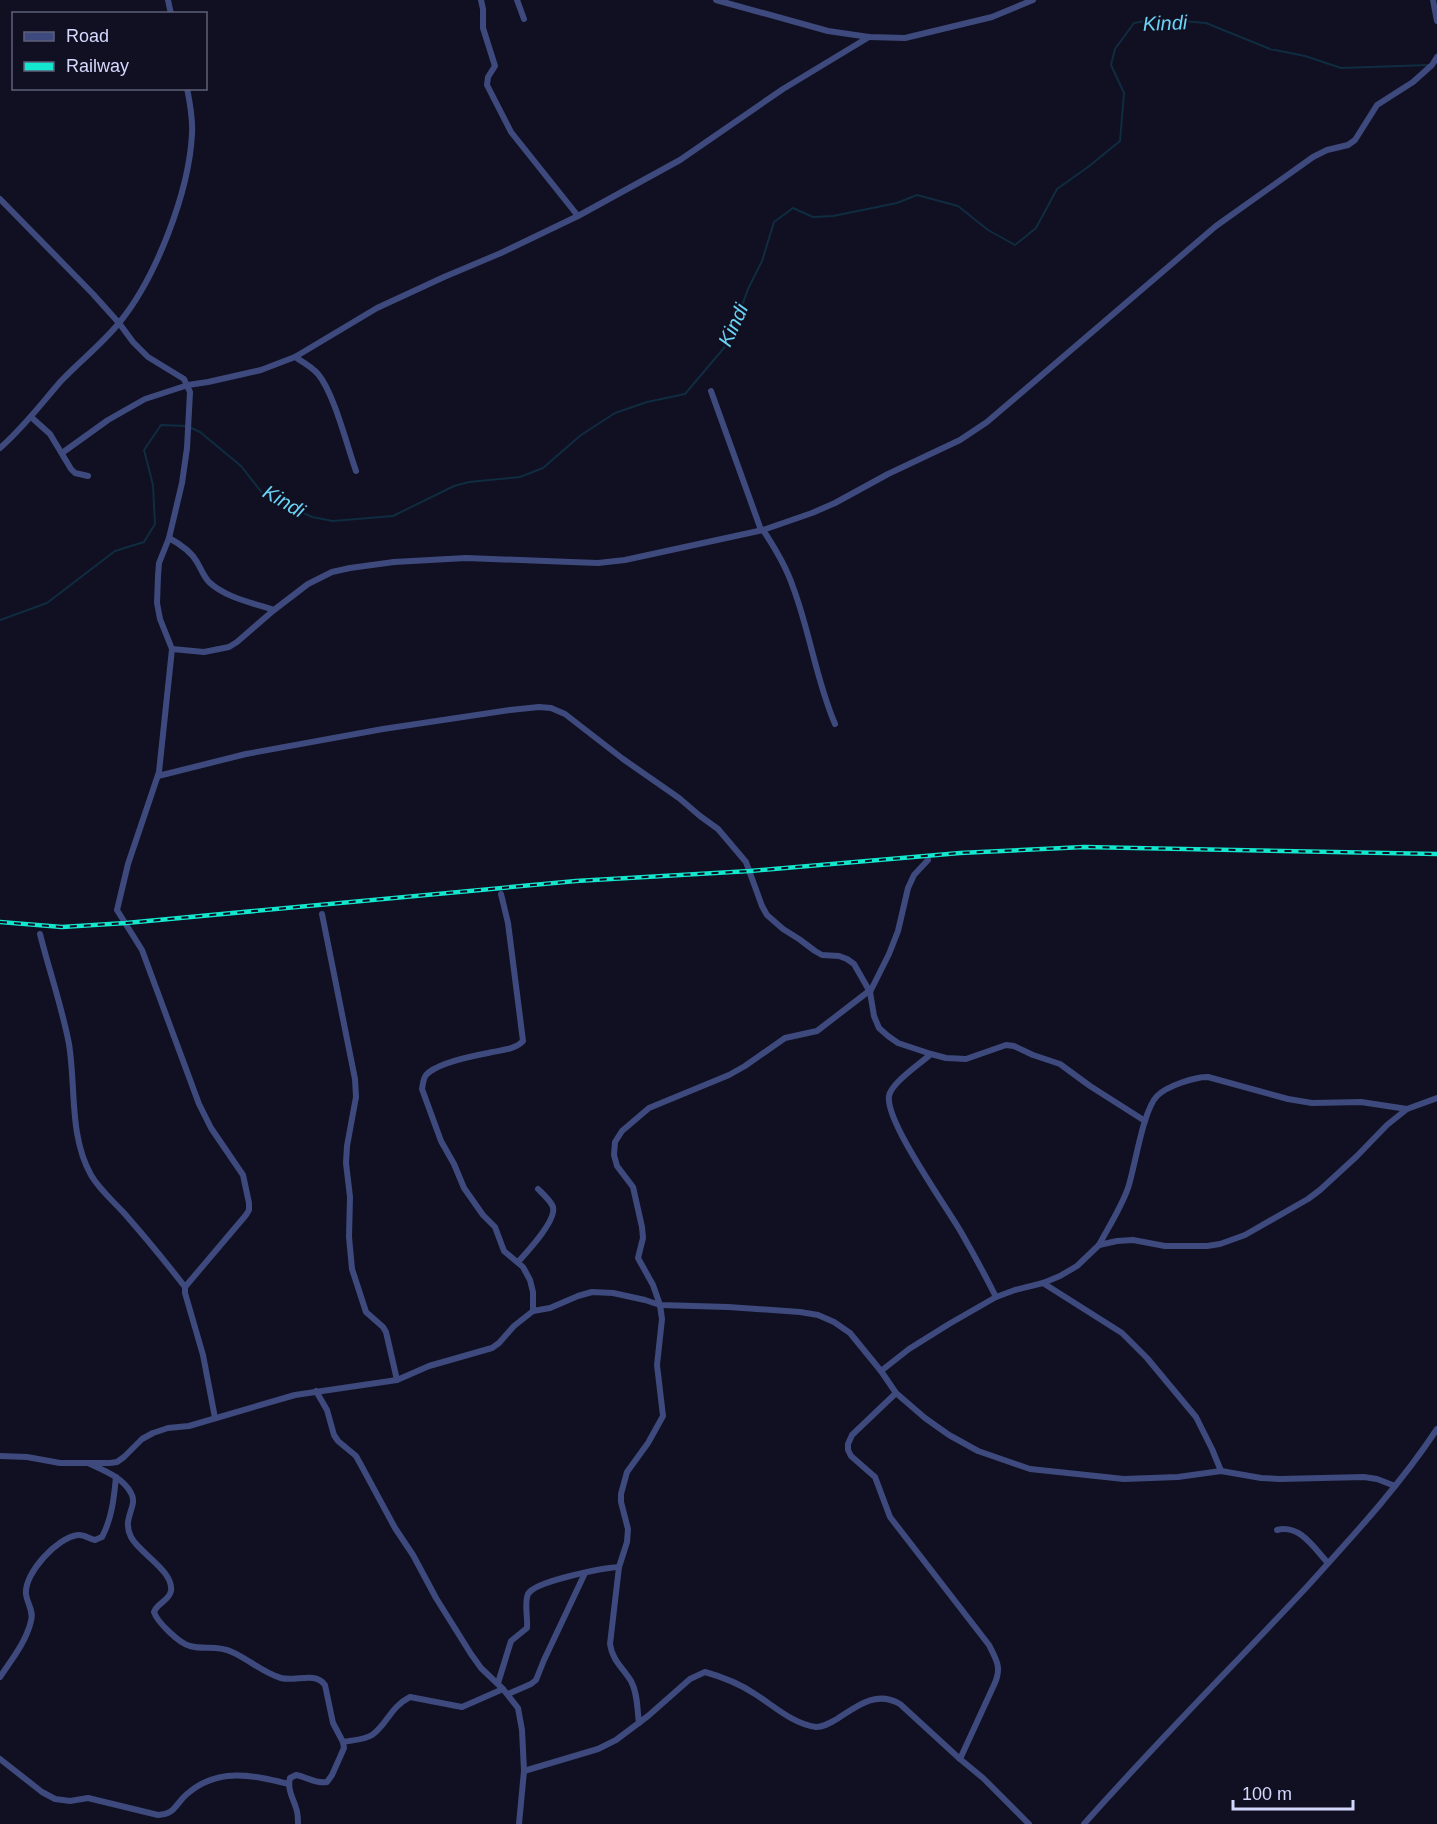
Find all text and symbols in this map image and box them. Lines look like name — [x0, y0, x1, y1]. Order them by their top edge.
water label: Kindi — [1142, 11, 1188, 35]
legend — [12, 12, 207, 90]
text: Road — [66, 26, 109, 46]
text: Railway — [66, 56, 129, 76]
water label: Kindi — [714, 300, 753, 350]
water label: Kindi — [259, 480, 309, 522]
scale bar — [1233, 1773, 1353, 1811]
text: 100 m — [1242, 1784, 1292, 1804]

